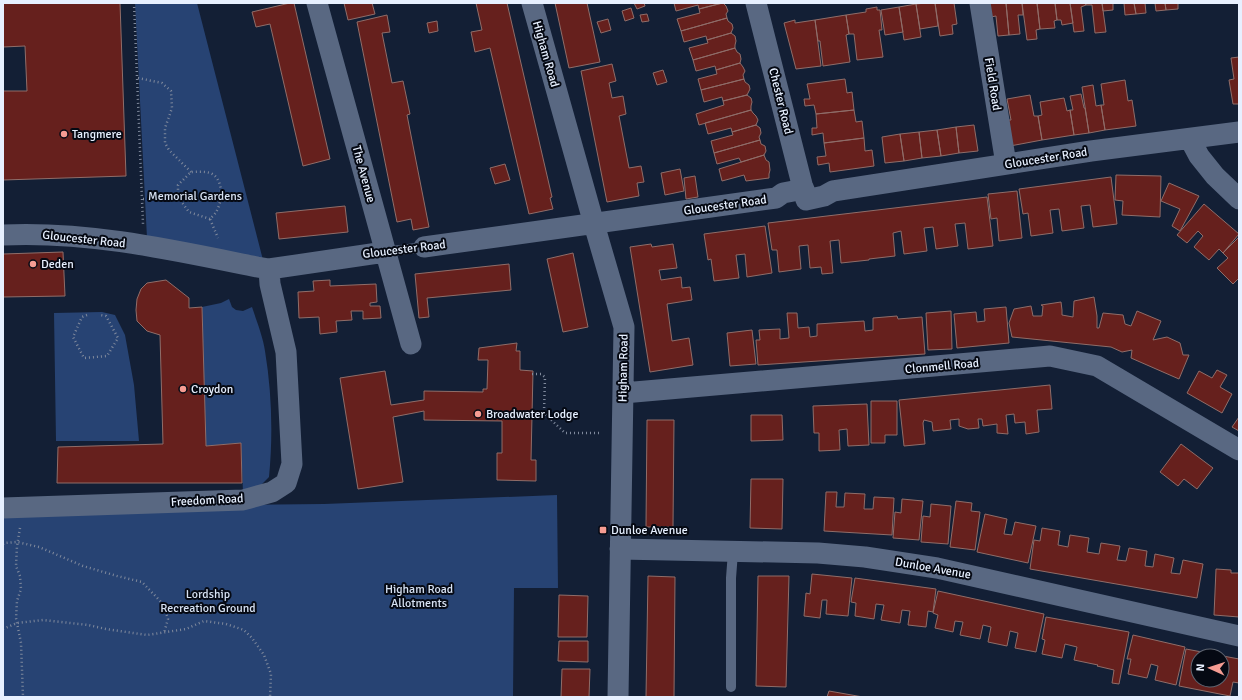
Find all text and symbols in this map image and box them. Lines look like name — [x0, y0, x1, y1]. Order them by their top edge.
street label: Higham Road — [529, 19, 562, 89]
street label: Field Road — [981, 56, 1004, 112]
street label: Chester Road — [765, 66, 796, 136]
place label: Tangmere — [72, 127, 122, 142]
marker: Tangmere — [59, 129, 69, 139]
street label: The Avenue — [349, 144, 378, 204]
street label: Gloucester Road — [1004, 145, 1089, 172]
park label: Memorial Gardens — [148, 189, 242, 204]
street label: Gloucester Road — [683, 192, 767, 219]
street label: Gloucester Road — [42, 228, 126, 251]
street label: Gloucester Road — [362, 237, 446, 262]
place label: Deden — [41, 257, 74, 272]
marker: Deden — [28, 259, 38, 269]
street label: Higham Road — [615, 334, 632, 402]
street label: Clonmell Road — [904, 356, 980, 377]
place label: Croydon — [191, 382, 233, 397]
marker: Croydon — [178, 384, 188, 394]
place label: Broadwater Lodge — [486, 407, 578, 422]
marker: Broadwater Lodge — [473, 409, 483, 419]
street label: Freedom Road — [170, 491, 244, 510]
place label: Dunloe Avenue — [611, 523, 688, 538]
marker: Dunloe Avenue — [598, 525, 608, 535]
street label: Dunloe Avenue — [894, 554, 972, 583]
park label: Higham Road Allotments — [385, 582, 453, 611]
park label: Lordship Recreation Ground — [160, 587, 256, 616]
north arrow — [1190, 648, 1230, 688]
text: N — [1194, 663, 1207, 672]

